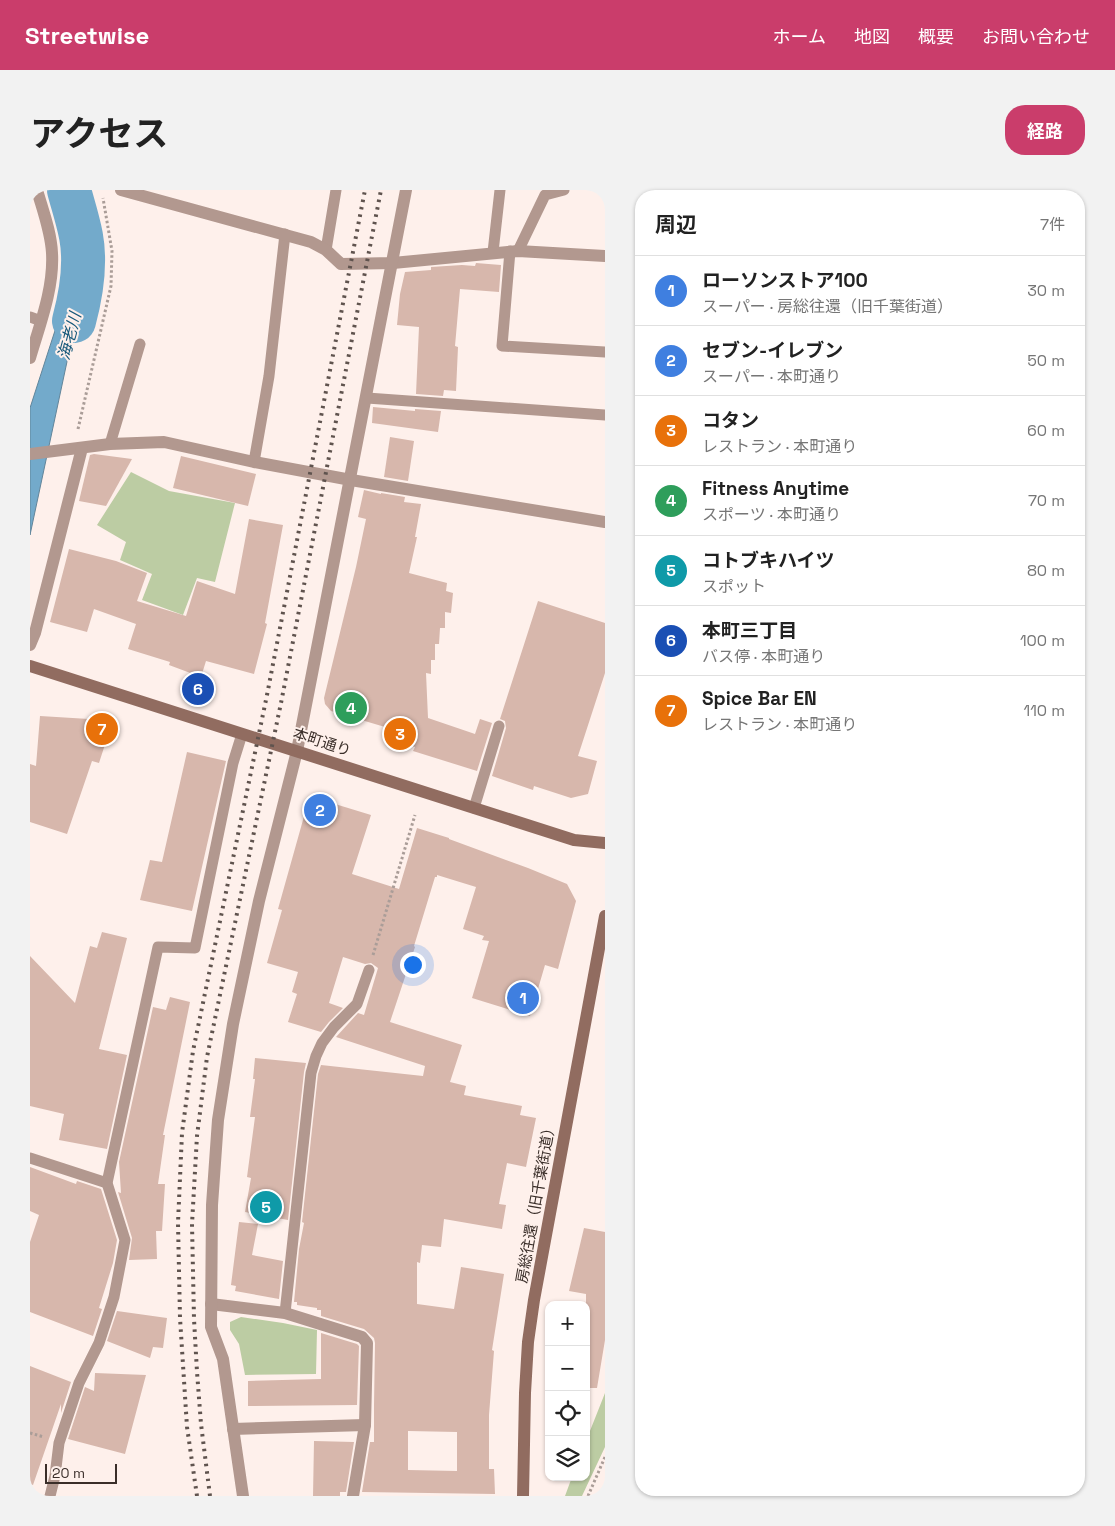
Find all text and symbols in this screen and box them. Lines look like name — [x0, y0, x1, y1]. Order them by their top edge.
text: Streetwise — [25, 20, 149, 51]
text: ホーム — [773, 25, 826, 48]
text: 地図 — [854, 25, 890, 48]
text: 概要 — [918, 25, 954, 48]
text: お問い合わせ — [982, 25, 1090, 48]
button: 経路 — [1005, 105, 1085, 155]
text: アクセス — [30, 112, 168, 156]
text: 周辺 — [655, 211, 697, 238]
text: 7件 — [1040, 214, 1065, 235]
text: ローソンストア100 — [702, 268, 868, 293]
text: 1 — [667, 280, 675, 301]
text: 30 m — [1027, 280, 1065, 301]
text: スーパー · 房総往還（旧千葉街道） — [702, 296, 953, 317]
water label: 海老川 — [53, 308, 86, 362]
text: セブン-イレブン — [702, 338, 843, 363]
text: 2 — [666, 350, 676, 371]
text: 50 m — [1027, 350, 1065, 371]
text: スーパー · 本町通り — [702, 366, 841, 387]
text: コタン — [702, 408, 759, 433]
text: 3 — [666, 420, 676, 441]
text: 60 m — [1027, 420, 1065, 441]
text: レストラン · 本町通り — [702, 436, 857, 457]
text: Fitness Anytime — [702, 476, 849, 501]
text: 4 — [666, 490, 676, 511]
text: 70 m — [1028, 490, 1065, 511]
text: スポーツ · 本町通り — [702, 504, 841, 525]
text: コトブキハイツ — [702, 548, 835, 573]
text: 5 — [666, 560, 676, 581]
text: 80 m — [1027, 560, 1065, 581]
text: スポット — [702, 576, 766, 597]
text: 本町三丁目 — [702, 618, 797, 643]
text: 6 — [666, 630, 676, 651]
text: 100 m — [1020, 630, 1065, 651]
text: バス停 · 本町通り — [702, 646, 825, 667]
pin: 6 — [182, 670, 214, 708]
text: Spice Bar EN — [702, 686, 817, 711]
pin: 4 — [335, 689, 367, 727]
text: 7 — [667, 700, 675, 721]
text: 110 m — [1023, 700, 1065, 721]
pin: 7 — [86, 710, 118, 748]
text: レストラン · 本町通り — [702, 714, 857, 735]
pin: 3 — [384, 715, 416, 753]
street label: 本町通り — [291, 723, 354, 760]
pin: 2 — [304, 791, 336, 829]
your location — [400, 952, 426, 978]
pin: 1 — [507, 979, 539, 1017]
street label: 房総往還（旧千葉街道） — [512, 1119, 559, 1285]
pin: 5 — [250, 1188, 282, 1226]
map controls — [545, 1301, 590, 1481]
button: + — [545, 1301, 590, 1346]
button: − — [545, 1346, 590, 1391]
button: locate — [545, 1391, 590, 1436]
button: layers — [545, 1436, 590, 1481]
scale bar — [45, 1461, 118, 1484]
text: 20 m — [52, 1464, 85, 1482]

